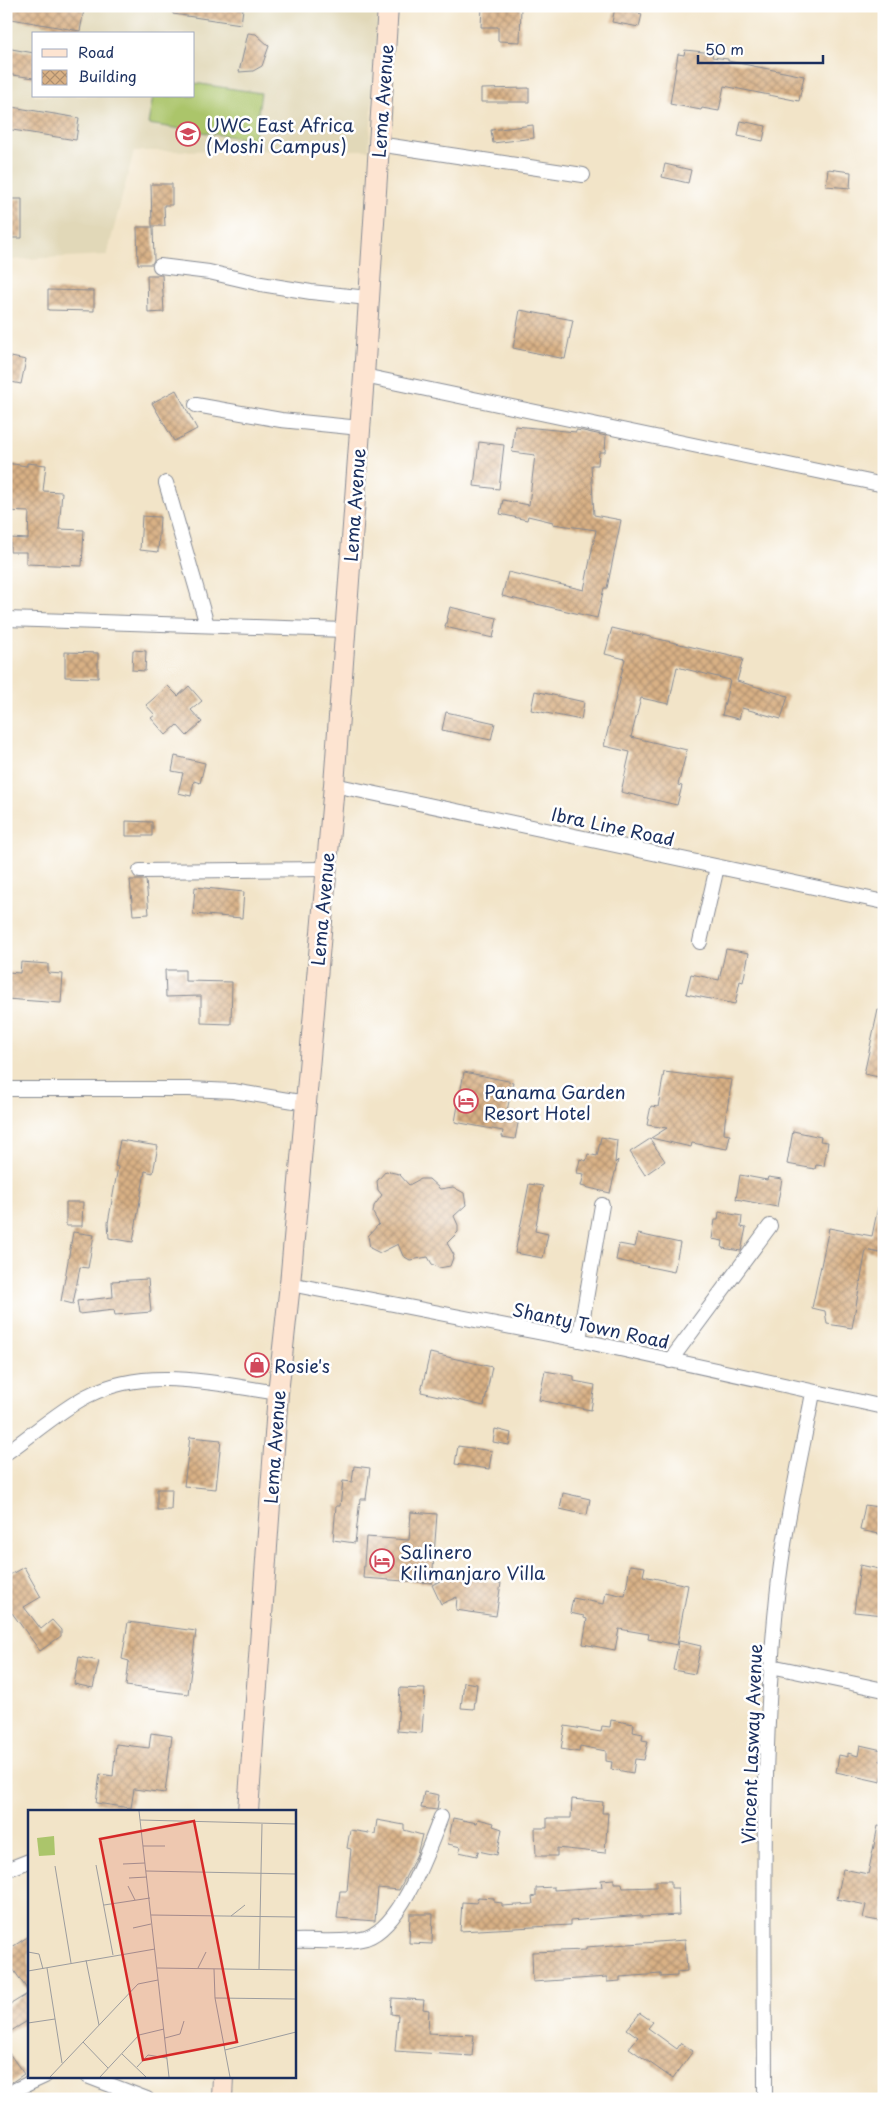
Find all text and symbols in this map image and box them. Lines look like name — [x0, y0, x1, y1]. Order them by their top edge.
legend — [32, 32, 195, 98]
scale bar — [698, 32, 822, 64]
text: 50 m — [705, 37, 744, 60]
text: Road — [78, 40, 114, 63]
street label: Lema Avenue — [365, 43, 399, 159]
text: Building — [78, 64, 137, 87]
place label: UWC East Africa (Moshi Campus) — [206, 111, 354, 159]
school or university icon: UWC East Africa (Moshi Campus) — [175, 121, 201, 147]
street label: Lema Avenue — [337, 447, 371, 563]
street label: Ibra Line Road — [549, 800, 677, 852]
street label: Lema Avenue — [304, 851, 340, 967]
place label: Panama Garden Resort Hotel — [484, 1078, 626, 1126]
hotel icon: Panama Garden Resort Hotel — [453, 1088, 479, 1114]
street label: Shanty Town Road — [510, 1295, 672, 1355]
shop icon: Rosie's — [244, 1352, 270, 1378]
place label: Rosie's — [274, 1352, 330, 1379]
street label: Lema Avenue — [257, 1389, 291, 1505]
place label: Salinero Kilimanjaro Villa — [400, 1538, 546, 1586]
hotel icon: Salinero Kilimanjaro Villa — [369, 1548, 395, 1574]
street label: Vincent Lasway Avenue — [734, 1643, 768, 1845]
inset map — [28, 1810, 295, 2078]

